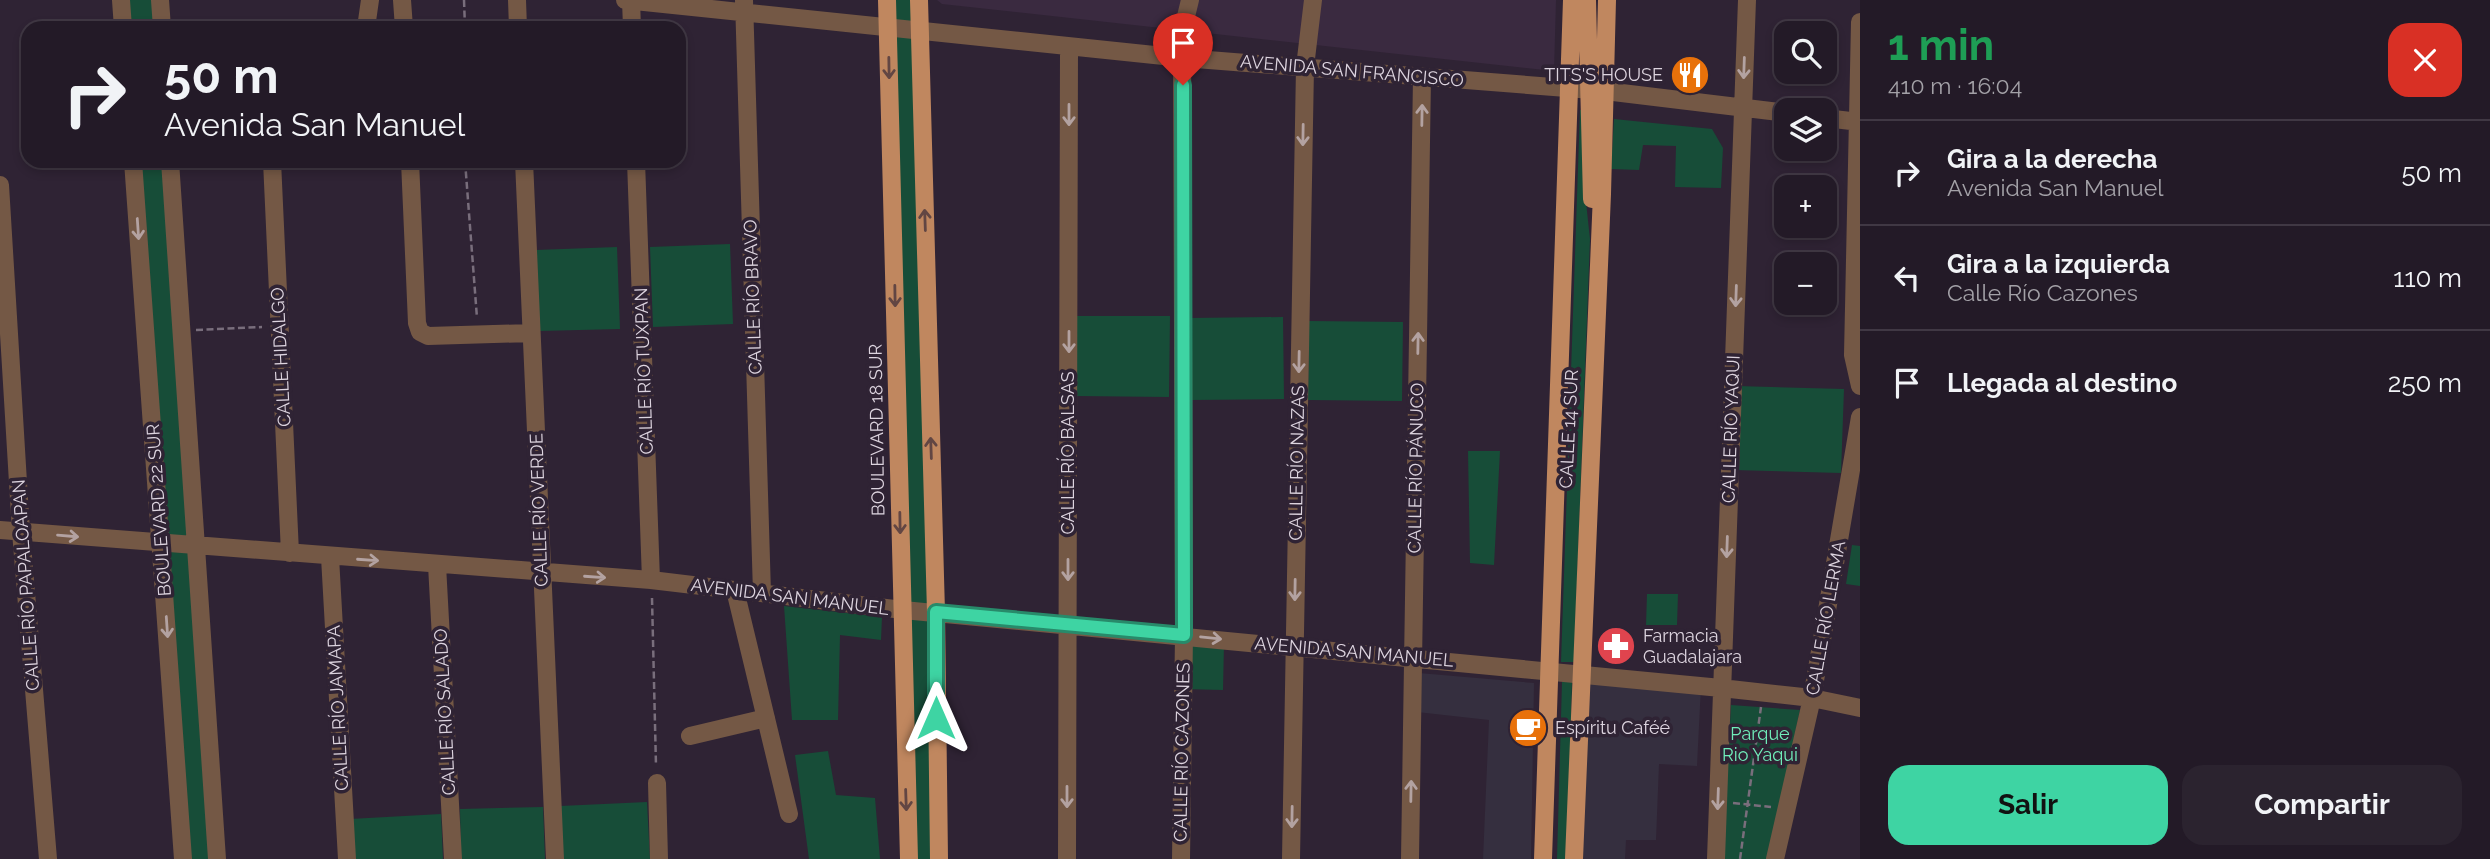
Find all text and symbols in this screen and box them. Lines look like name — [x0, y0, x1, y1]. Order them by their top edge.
pin — [1153, 13, 1213, 85]
map controls — [1774, 21, 1837, 315]
button: search — [1774, 21, 1837, 84]
text: 1 min — [1888, 21, 1994, 70]
button: close — [2388, 23, 2462, 97]
icon: arrive — [1164, 24, 1202, 62]
text: 50 m — [164, 47, 279, 104]
icon: right — [49, 49, 140, 140]
street label: AVENIDA SAN FRANCISCO — [1239, 50, 1465, 91]
restaurant icon: TITS'S HOUSE — [1669, 54, 1711, 96]
one-way arrow — [882, 56, 896, 79]
one-way arrow — [1738, 56, 1751, 79]
place label: TITS'S HOUSE — [1544, 64, 1663, 85]
text: 410 m · 16:04 — [1888, 72, 2022, 99]
button: layers — [1774, 98, 1837, 161]
one-way arrow — [1062, 103, 1076, 126]
one-way arrow — [1415, 104, 1428, 127]
text: Avenida San Manuel — [164, 106, 465, 143]
one-way arrow — [1297, 123, 1310, 146]
text: Gira a la derecha — [1947, 144, 2157, 174]
icon: right — [1888, 154, 1926, 192]
text: 50 m — [2401, 158, 2462, 188]
text: Avenida San Manuel — [1947, 174, 2163, 201]
button: + — [1774, 175, 1837, 238]
one-way arrow — [918, 209, 931, 232]
one-way arrow — [132, 217, 145, 240]
street label: CALLE RÍO BRAVO — [738, 219, 766, 375]
text: Gira a la izquierda — [1947, 249, 2170, 279]
button: − — [1774, 252, 1837, 315]
icon: left — [1888, 259, 1926, 297]
text: 110 m — [2393, 263, 2462, 293]
text: Calle Río Cazones — [1947, 279, 2138, 306]
one-way arrow — [888, 284, 901, 307]
one-way arrow — [1730, 284, 1743, 307]
street label: CALLE HIDALGO — [266, 287, 295, 427]
street label: CALLE RÍO TUXPAN — [629, 287, 657, 455]
one-way arrow — [1062, 331, 1076, 354]
one-way arrow — [1411, 332, 1425, 355]
street label: BOULEVARD 18 SUR — [864, 343, 889, 516]
one-way arrow — [1292, 351, 1306, 374]
street label: CALLE RÍO YAQUI — [1716, 355, 1744, 503]
icon: arrive — [1888, 364, 1926, 402]
text: Llegada al destino — [1947, 368, 2177, 398]
text: 250 m — [2388, 368, 2462, 398]
street label: CALLE 14 SUR — [1555, 369, 1582, 489]
street label: CALLE RÍO BALSAS — [1056, 371, 1078, 535]
street label: CALLE RÍO PÁNUCO — [1403, 382, 1427, 554]
street label: CALLE RÍO NAZAS — [1284, 385, 1308, 541]
street label: BOULEVARD 22 SUR — [142, 423, 175, 597]
street label: CALLE RÍO VERDE — [524, 433, 552, 587]
one-way arrow — [925, 437, 938, 460]
street label: CALLE RÍO PAPALOAPAN — [7, 479, 43, 691]
one-way arrow — [894, 511, 907, 534]
one-way arrow — [56, 530, 79, 543]
one-way arrow — [1720, 536, 1733, 559]
street label: CALLE RÍO LERMA — [1801, 539, 1849, 697]
one-way arrow — [356, 554, 379, 567]
one-way arrow — [1061, 558, 1075, 581]
one-way arrow — [583, 571, 606, 584]
street label: AVENIDA SAN MANUEL — [690, 574, 891, 619]
one-way arrow — [1288, 578, 1302, 601]
one-way arrow — [161, 615, 174, 638]
street label: CALLE RÍO JAMAPA — [322, 625, 352, 791]
pharmacy icon: Farmacia Guadalajara — [1595, 625, 1637, 667]
place label: Farmacia Guadalajara — [1643, 625, 1742, 667]
street label: CALLE RÍO SALADO — [429, 628, 459, 796]
one-way arrow — [1199, 632, 1222, 645]
street label: AVENIDA SAN MANUEL — [1254, 632, 1455, 671]
street label: CALLE RÍO CAZONES — [1168, 662, 1194, 842]
position arrow — [899, 681, 973, 755]
cafe icon: Espíritu Caféé — [1507, 707, 1549, 749]
place label: Espíritu Caféé — [1555, 717, 1671, 738]
park label: Parque Rio Yaqui — [1722, 723, 1798, 765]
button: Salir — [1888, 765, 2168, 845]
button: Compartir — [2182, 765, 2462, 845]
one-way arrow — [1405, 780, 1418, 803]
one-way arrow — [1060, 786, 1074, 809]
one-way arrow — [1712, 787, 1725, 810]
one-way arrow — [900, 788, 913, 811]
one-way arrow — [1285, 806, 1299, 829]

